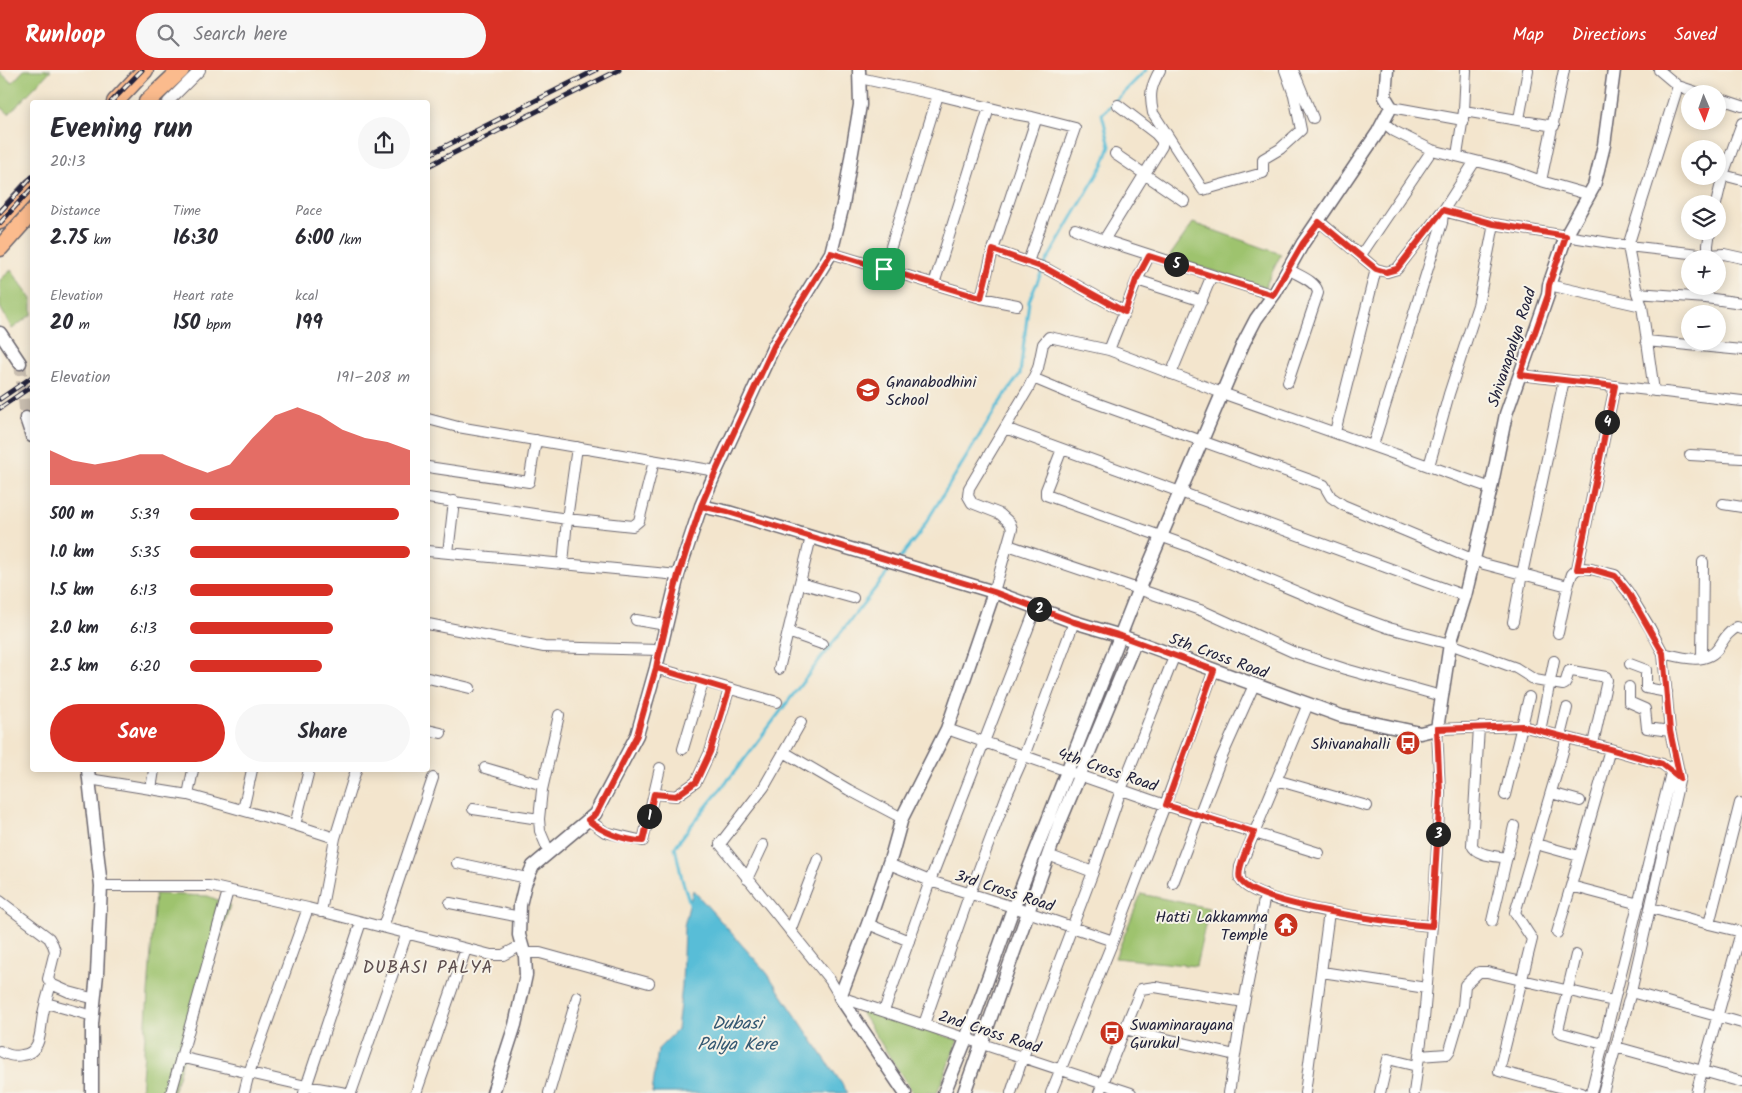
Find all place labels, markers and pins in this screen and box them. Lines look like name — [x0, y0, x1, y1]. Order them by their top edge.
pin — [863, 248, 905, 290]
pin: 5 — [1164, 252, 1188, 276]
place label: Gnanabodhini School — [886, 370, 977, 413]
school or university icon: Gnanabodhini School — [855, 377, 881, 403]
pin: 4 — [1594, 410, 1620, 434]
pin: 2 — [1026, 596, 1052, 622]
bus stop icon: Shivanahalli — [1395, 730, 1421, 756]
place label: Shivanahalli — [1311, 732, 1391, 757]
pin: 1 — [636, 804, 662, 828]
pin: 3 — [1426, 822, 1450, 846]
place label: Hatti Lakkamma Temple — [1155, 905, 1268, 948]
temple icon: Hatti Lakkamma Temple — [1273, 912, 1299, 938]
place label: Swaminarayana Gurukul — [1130, 1013, 1233, 1056]
bus stop icon: Swaminarayana Gurukul — [1099, 1020, 1125, 1046]

